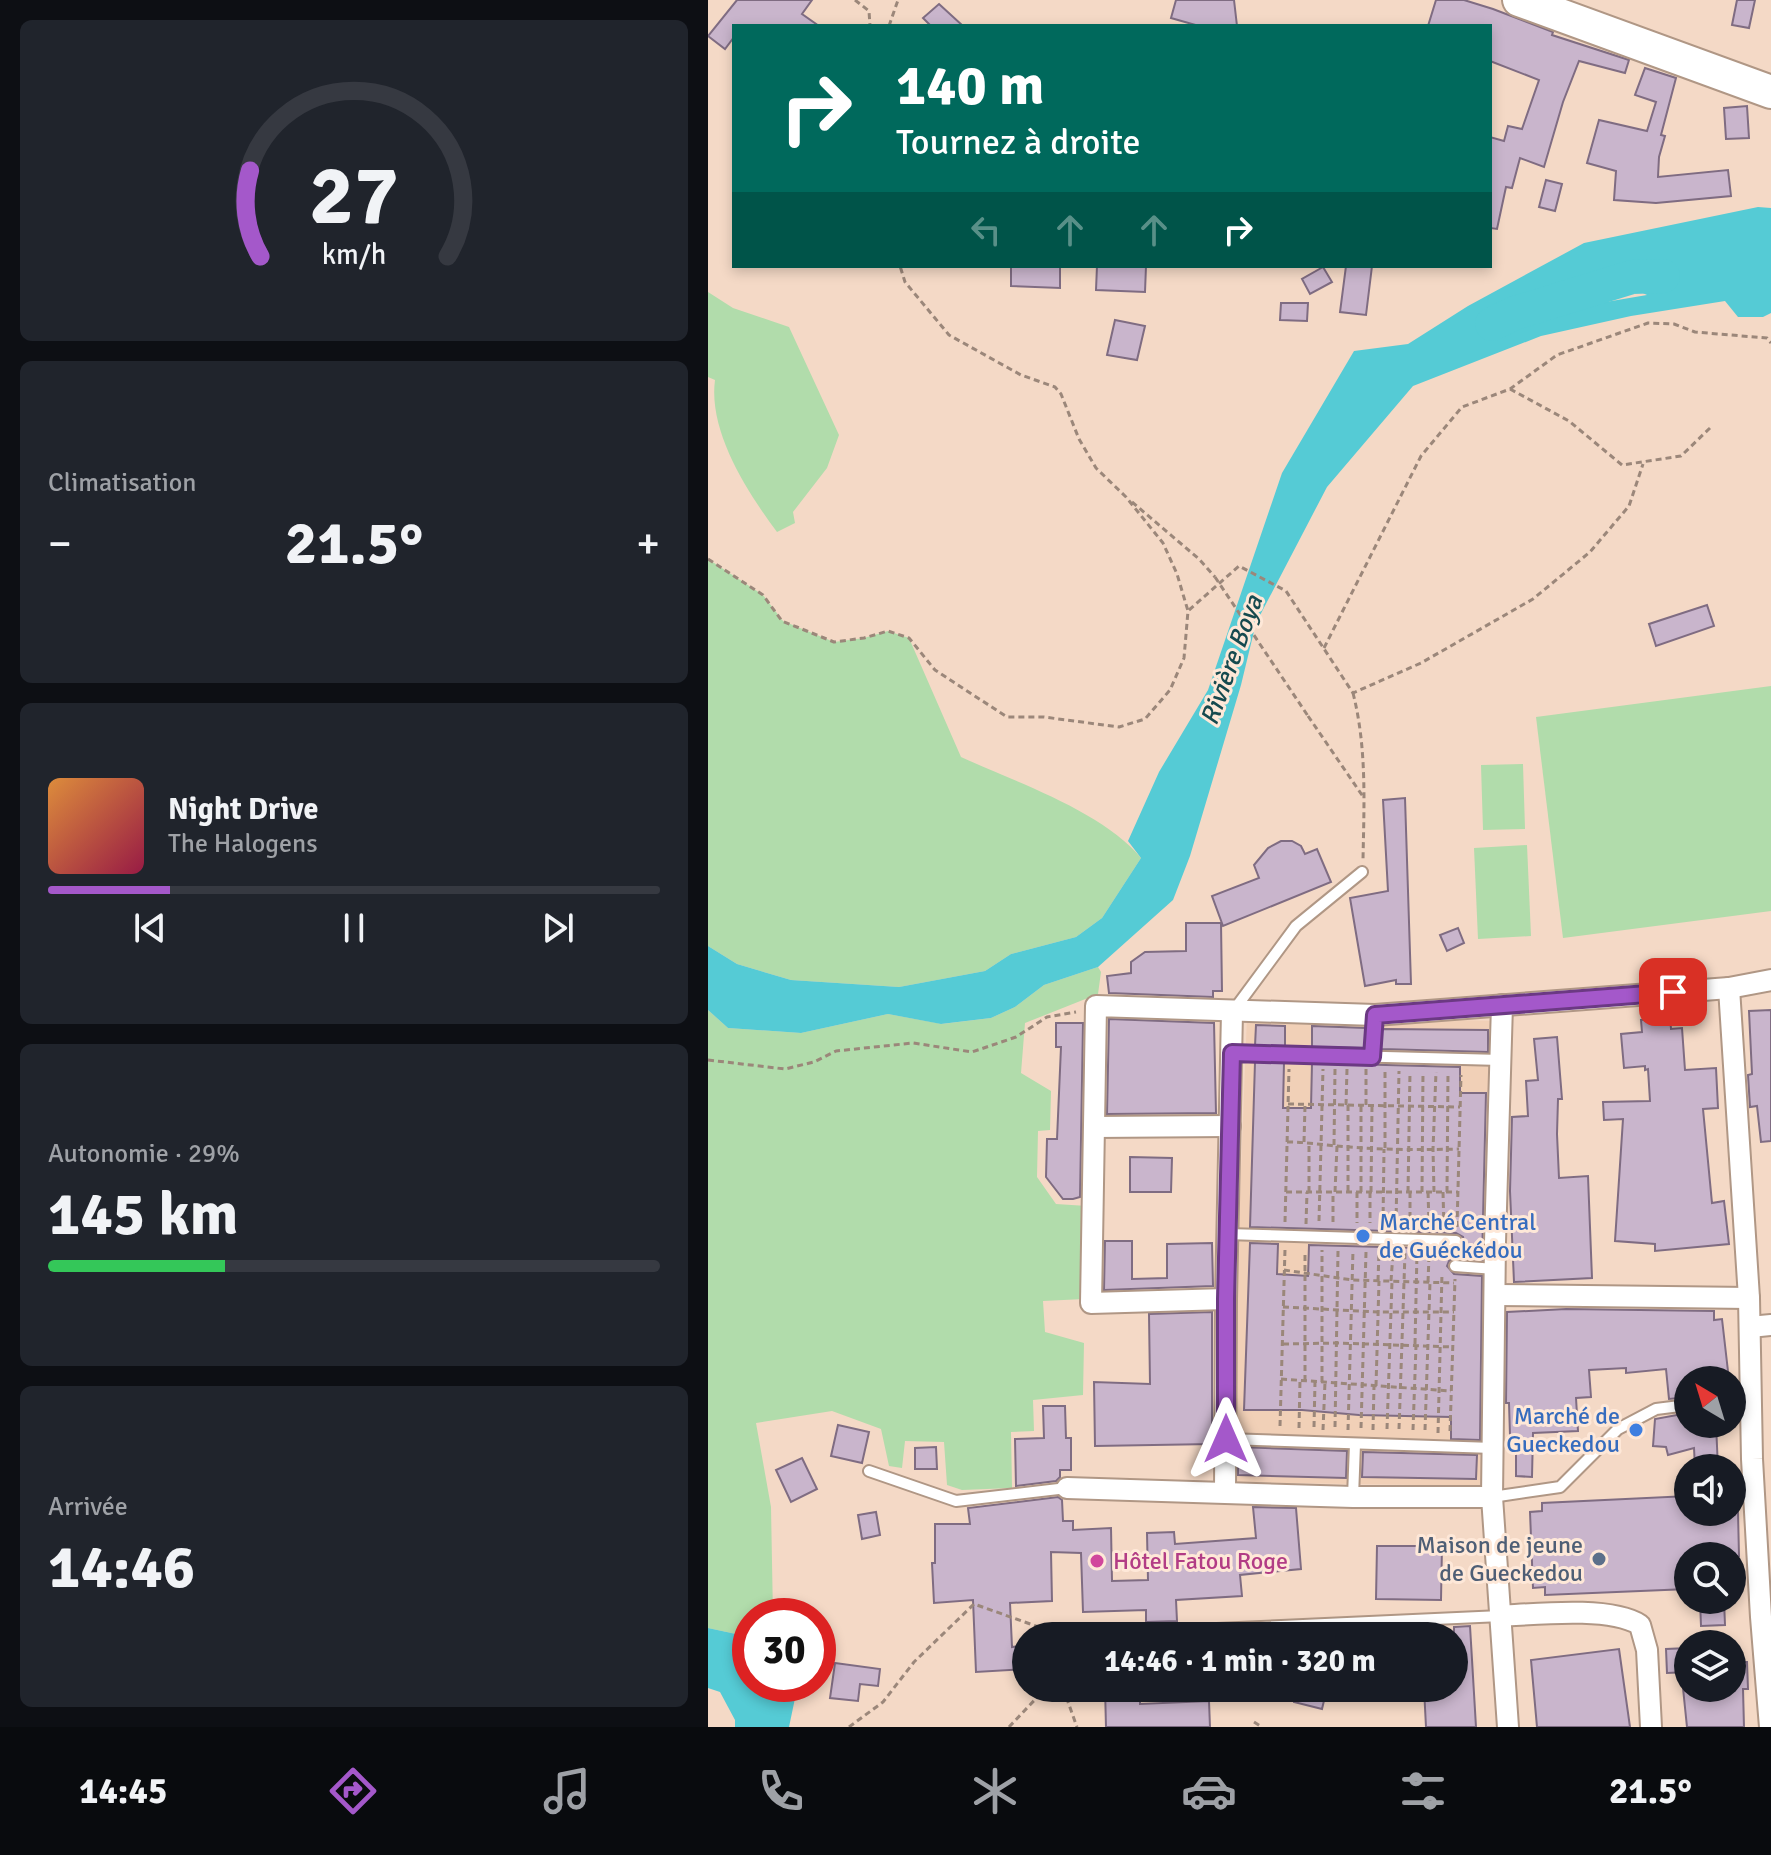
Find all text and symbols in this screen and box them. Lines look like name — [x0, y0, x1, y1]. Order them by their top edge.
text: 140 m — [896, 51, 1044, 120]
icon: right — [764, 56, 868, 160]
text: Tournez à droite — [896, 120, 1140, 165]
text: 27 — [309, 144, 399, 246]
icon: left — [964, 208, 1008, 252]
icon: ahead — [1048, 208, 1092, 252]
icon: ahead — [1132, 208, 1176, 252]
icon: right — [1216, 208, 1260, 252]
text: km/h — [322, 237, 386, 272]
text: Climatisation — [48, 467, 197, 499]
text: 21.5° — [285, 507, 423, 581]
text: − — [48, 517, 72, 571]
text: + — [636, 517, 660, 571]
water label: Rivière Boya — [1194, 590, 1270, 730]
text: Night Drive — [168, 791, 318, 828]
text: The Halogens — [168, 828, 318, 860]
icon: previous — [128, 906, 172, 950]
icon: pause — [332, 906, 376, 950]
icon: next — [536, 906, 580, 950]
pin — [1639, 958, 1707, 1026]
icon: arrive — [1651, 970, 1695, 1014]
text: Autonomie · 29% — [48, 1138, 240, 1170]
text: 145 km — [48, 1178, 238, 1252]
place label: Marché Central de Guéckédou — [1379, 1207, 1536, 1265]
marker: Marché Central de Guéckédou — [1354, 1227, 1372, 1245]
north arrow — [1674, 1366, 1746, 1438]
map controls — [1674, 1366, 1746, 1702]
position arrow — [1184, 1397, 1268, 1481]
place label: Marché de Gueckedou — [1506, 1401, 1620, 1459]
marker: Marché de Gueckedou — [1627, 1421, 1645, 1439]
button: sound — [1674, 1454, 1746, 1526]
text: Arrivée — [48, 1491, 128, 1523]
place label: Maison de jeune de Gueckedou — [1417, 1530, 1583, 1588]
text: 14:46 — [48, 1531, 195, 1605]
button: search — [1674, 1542, 1746, 1614]
place label: Hôtel Fatou Roge — [1113, 1546, 1288, 1576]
marker: Maison de jeune de Gueckedou — [1590, 1550, 1608, 1568]
marker: Hôtel Fatou Roge — [1088, 1552, 1106, 1570]
speed limit sign: 30 — [732, 1598, 836, 1702]
button: layers — [1674, 1630, 1746, 1702]
text: 14:46 · 1 min · 320 m — [1104, 1643, 1376, 1680]
icon: directions — [325, 1763, 381, 1819]
icon: music — [539, 1763, 595, 1819]
icon: phone — [753, 1763, 809, 1819]
icon: climate — [967, 1763, 1023, 1819]
icon: car — [1181, 1763, 1237, 1819]
icon: filters — [1395, 1763, 1451, 1819]
text: 14:45 — [79, 1769, 167, 1814]
text: 21.5° — [1609, 1769, 1692, 1814]

